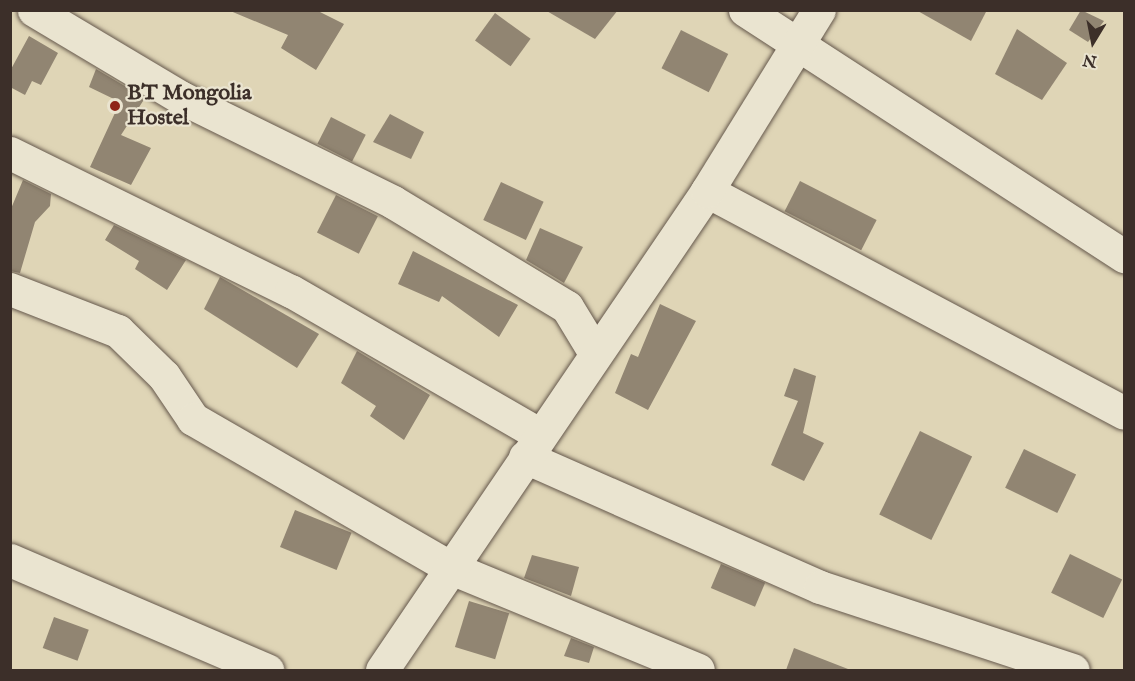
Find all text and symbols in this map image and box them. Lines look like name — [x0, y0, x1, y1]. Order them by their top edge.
north arrow — [1063, 12, 1123, 72]
text: N — [1081, 49, 1098, 71]
place label: BT Mongolia Hostel — [127, 80, 251, 132]
marker: BT Mongolia Hostel — [108, 99, 122, 113]

